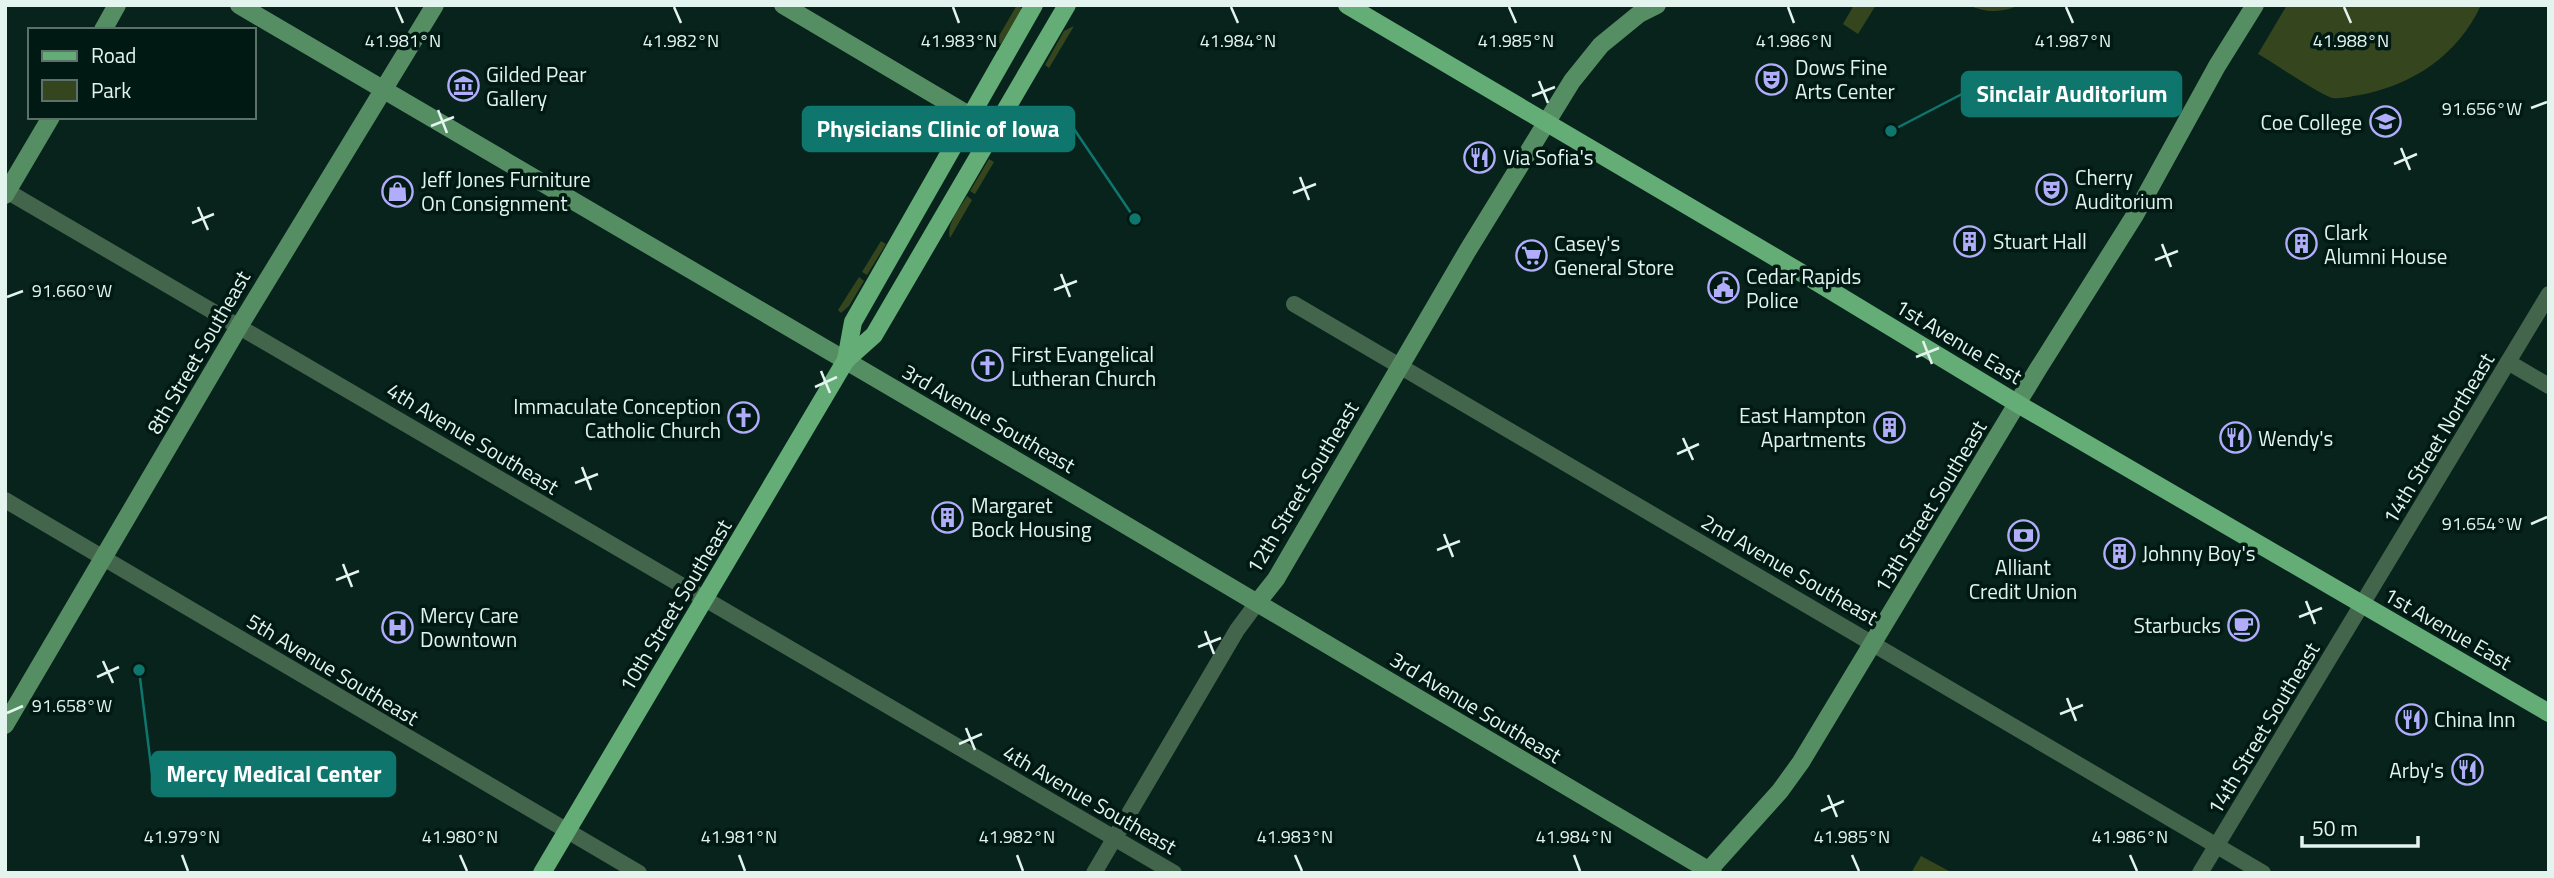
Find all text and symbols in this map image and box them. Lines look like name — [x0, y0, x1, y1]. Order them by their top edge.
text: 41.981°N — [365, 27, 441, 54]
text: 41.982°N — [643, 27, 719, 54]
text: 41.983°N — [921, 27, 997, 54]
text: 41.984°N — [1200, 27, 1276, 54]
text: 41.985°N — [1478, 27, 1554, 54]
text: 41.986°N — [1756, 27, 1832, 54]
text: 41.987°N — [2035, 27, 2111, 54]
text: 41.988°N — [2313, 27, 2389, 54]
legend — [28, 28, 256, 119]
text: Road — [91, 39, 136, 71]
place label: Dows Fine Arts Center — [1795, 51, 1895, 107]
place label: Gilded Pear Gallery — [486, 58, 587, 114]
theatre icon: Dows Fine Arts Center — [1755, 62, 1789, 96]
museum icon: Gilded Pear Gallery — [446, 69, 480, 103]
callout: Sinclair Auditorium — [1962, 72, 2181, 116]
text: Park — [91, 74, 131, 106]
text: Sinclair Auditorium — [1976, 76, 2168, 111]
text: 91.656°W — [2442, 95, 2522, 122]
school or university icon: Coe College — [2368, 105, 2402, 139]
place label: Coe College — [2260, 106, 2362, 138]
callout: Physicians Clinic of Iowa — [803, 107, 1074, 151]
text: Physicians Clinic of Iowa — [816, 111, 1060, 146]
restaurant icon: Via Sofia's — [1463, 140, 1497, 174]
place label: Via Sofia's — [1503, 141, 1593, 173]
place label: Cherry Auditorium — [2075, 161, 2173, 217]
place label: Jeff Jones Furniture On Consignment — [421, 163, 591, 219]
theatre icon: Cherry Auditorium — [2035, 172, 2069, 206]
shop icon: Jeff Jones Furniture On Consignment — [381, 174, 415, 208]
place label: Clark Alumni House — [2324, 216, 2447, 272]
building icon: Stuart Hall — [1953, 224, 1987, 258]
place label: Stuart Hall — [1993, 225, 2087, 257]
place label: Casey's General Store — [1554, 227, 1674, 283]
building icon: Clark Alumni House — [2284, 227, 2318, 261]
supermarket icon: Casey's General Store — [1514, 238, 1548, 272]
place label: Cedar Rapids Police — [1746, 260, 1861, 316]
street label: 8th Street Southeast — [138, 264, 258, 440]
public building icon: Cedar Rapids Police — [1706, 271, 1740, 305]
text: 91.660°W — [32, 277, 112, 304]
street label: 1st Avenue East — [1889, 290, 2029, 392]
place label: First Evangelical Lutheran Church — [1011, 338, 1156, 394]
street label: 14th Street Northeast — [2374, 346, 2502, 530]
church icon: First Evangelical Lutheran Church — [971, 349, 1005, 383]
street label: 3rd Avenue Southeast — [896, 355, 1082, 481]
street label: 4th Avenue Southeast — [381, 374, 566, 502]
place label: Immaculate Conception Catholic Church — [513, 390, 721, 446]
street label: 12th Street Southeast — [1238, 394, 1367, 579]
place label: East Hampton Apartments — [1739, 399, 1866, 455]
church icon: Immaculate Conception Catholic Church — [727, 401, 761, 435]
building icon: East Hampton Apartments — [1872, 410, 1906, 444]
street label: 13th Street Southeast — [1866, 413, 1995, 598]
restaurant icon: Wendy's — [2218, 421, 2252, 455]
place label: Wendy's — [2258, 422, 2333, 454]
place label: Margaret Bock Housing — [971, 489, 1092, 545]
building icon: Margaret Bock Housing — [931, 500, 965, 534]
street label: 2nd Avenue Southeast — [1696, 505, 1885, 633]
text: 91.654°W — [2442, 510, 2522, 537]
street label: 10th Street Southeast — [611, 512, 740, 697]
bank icon: Alliant Credit Union — [2006, 518, 2040, 552]
building icon: Johnny Boy's — [2102, 536, 2136, 570]
place label: Johnny Boy's — [2142, 537, 2256, 569]
place label: Alliant Credit Union — [1969, 551, 2077, 607]
street label: 1st Avenue East — [2378, 578, 2519, 678]
place label: Mercy Care Downtown — [420, 599, 519, 655]
street label: 5th Avenue Southeast — [241, 605, 426, 733]
cafe icon: Starbucks — [2227, 608, 2261, 642]
place label: Starbucks — [2133, 609, 2221, 641]
hospital icon: Mercy Care Downtown — [380, 610, 414, 644]
street label: 14th Street Southeast — [2199, 635, 2328, 820]
street label: 3rd Avenue Southeast — [1384, 643, 1568, 771]
text: 91.658°W — [32, 692, 112, 719]
restaurant icon: China Inn — [2394, 702, 2428, 736]
place label: China Inn — [2434, 703, 2515, 735]
street label: 4th Avenue Southeast — [997, 736, 1183, 862]
callout: Mercy Medical Center — [152, 752, 395, 796]
restaurant icon: Arby's — [2450, 753, 2484, 787]
place label: Arby's — [2389, 754, 2444, 786]
text: Mercy Medical Center — [166, 756, 382, 791]
scale bar — [2302, 804, 2418, 848]
text: 50 m — [2312, 812, 2358, 844]
text: 41.979°N — [144, 823, 220, 850]
text: 41.980°N — [422, 823, 498, 850]
text: 41.981°N — [701, 823, 777, 850]
text: 41.982°N — [979, 823, 1055, 850]
text: 41.983°N — [1257, 823, 1333, 850]
text: 41.984°N — [1536, 823, 1612, 850]
text: 41.985°N — [1814, 823, 1890, 850]
text: 41.986°N — [2092, 823, 2168, 850]

